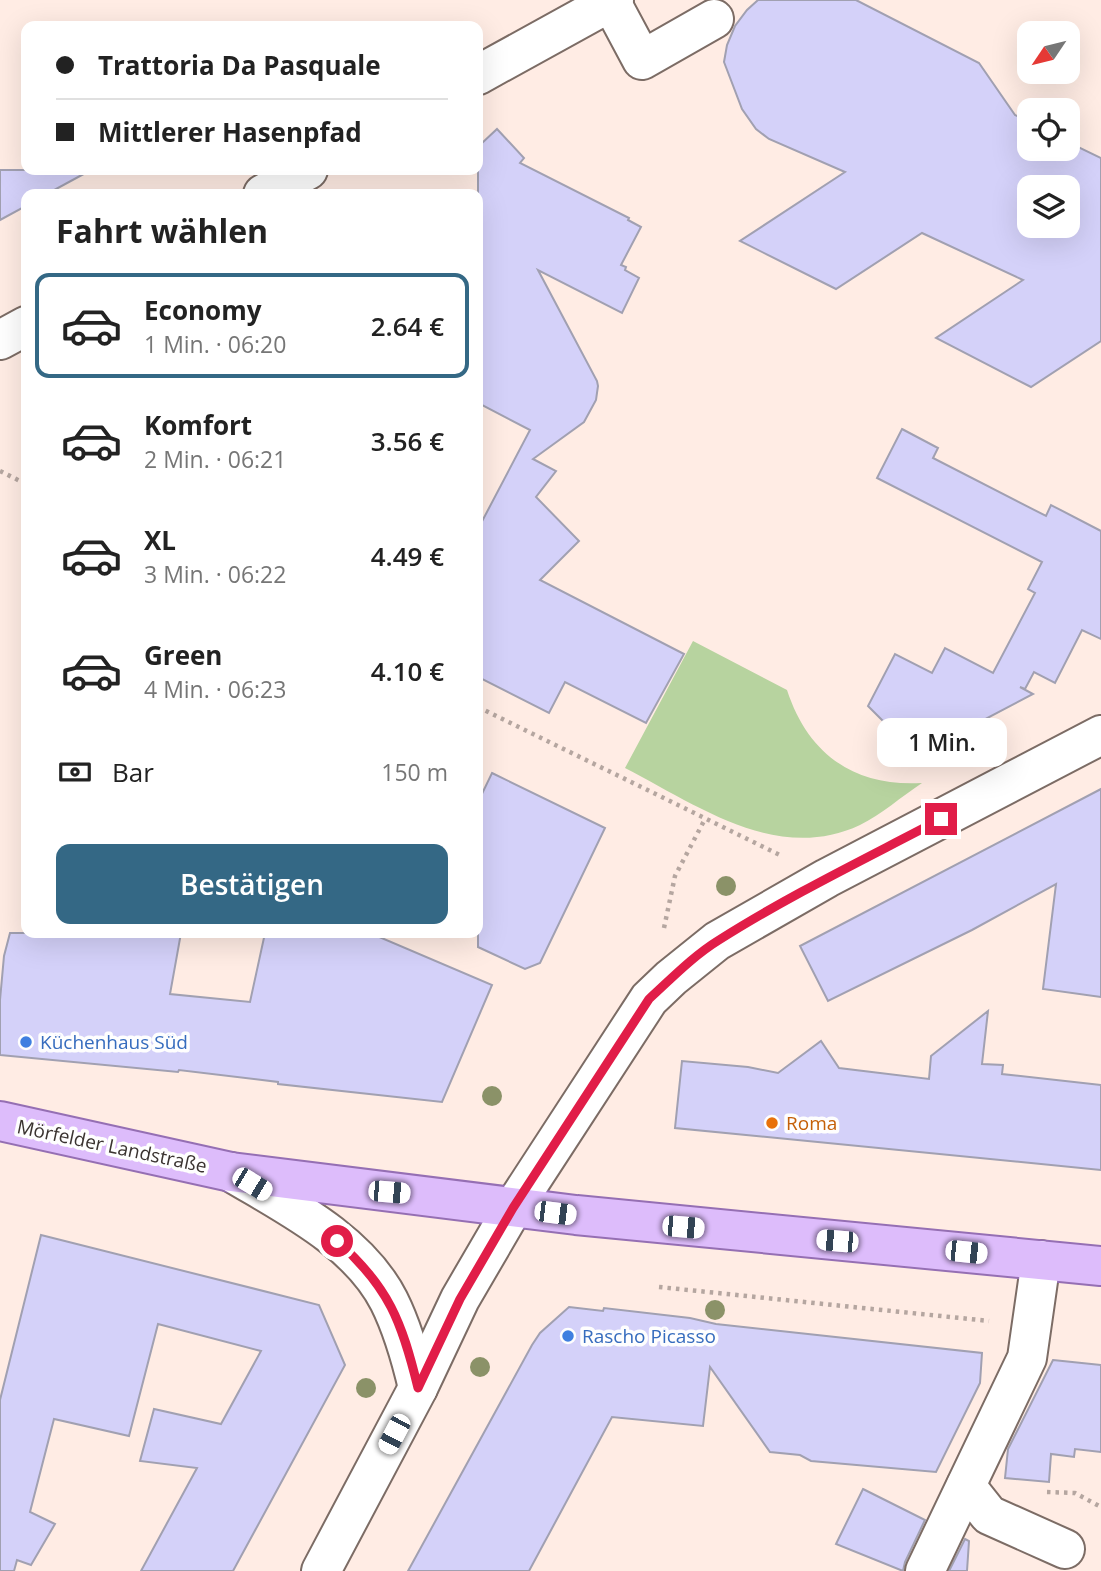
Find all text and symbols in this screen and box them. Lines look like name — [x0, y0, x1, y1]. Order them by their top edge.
north arrow — [1017, 21, 1080, 84]
map controls — [1017, 21, 1080, 238]
text: Trattoria Da Pasquale — [98, 47, 381, 83]
button: locate — [1017, 98, 1080, 161]
text: Mittlerer Hasenpfad — [98, 114, 362, 150]
button: layers — [1017, 175, 1080, 238]
text: Fahrt wählen — [56, 209, 268, 252]
text: Economy — [144, 292, 262, 328]
icon: car — [60, 294, 123, 357]
text: 2.64 € — [371, 308, 444, 344]
text: 1 Min. · 06:20 — [144, 328, 286, 360]
text: Komfort — [144, 407, 252, 443]
icon: car — [60, 409, 123, 472]
text: 3.56 € — [371, 423, 444, 459]
text: 2 Min. · 06:21 — [144, 443, 286, 475]
text: XL — [144, 522, 176, 558]
icon: car — [60, 524, 123, 587]
text: 4.49 € — [371, 538, 444, 574]
text: 3 Min. · 06:22 — [144, 558, 286, 590]
text: Green — [144, 637, 222, 673]
icon: car — [60, 639, 123, 702]
text: 4.10 € — [371, 653, 444, 689]
text: 4 Min. · 06:23 — [144, 673, 286, 705]
callout: 1 Min. — [876, 718, 1006, 766]
text: 1 Min. — [908, 726, 976, 758]
icon: cash — [56, 753, 94, 791]
text: Bar — [112, 754, 154, 790]
text: 150 m — [381, 756, 448, 788]
route end — [925, 803, 957, 835]
button: Bestätigen — [56, 844, 448, 924]
place label: Küchenhaus Süd — [40, 1029, 188, 1055]
marker: Küchenhaus Süd — [18, 1034, 34, 1050]
place label: Roma — [786, 1110, 837, 1136]
street label: Mörfelder Landstraße — [15, 1113, 209, 1179]
marker: Roma — [764, 1115, 780, 1131]
car — [229, 1164, 276, 1204]
car — [368, 1180, 411, 1204]
car — [533, 1200, 578, 1226]
car — [662, 1215, 705, 1239]
route start — [321, 1225, 353, 1257]
car — [816, 1229, 859, 1253]
car — [945, 1239, 988, 1265]
place label: Rascho Picasso — [582, 1323, 716, 1349]
marker: Rascho Picasso — [560, 1328, 576, 1344]
car — [375, 1411, 414, 1457]

